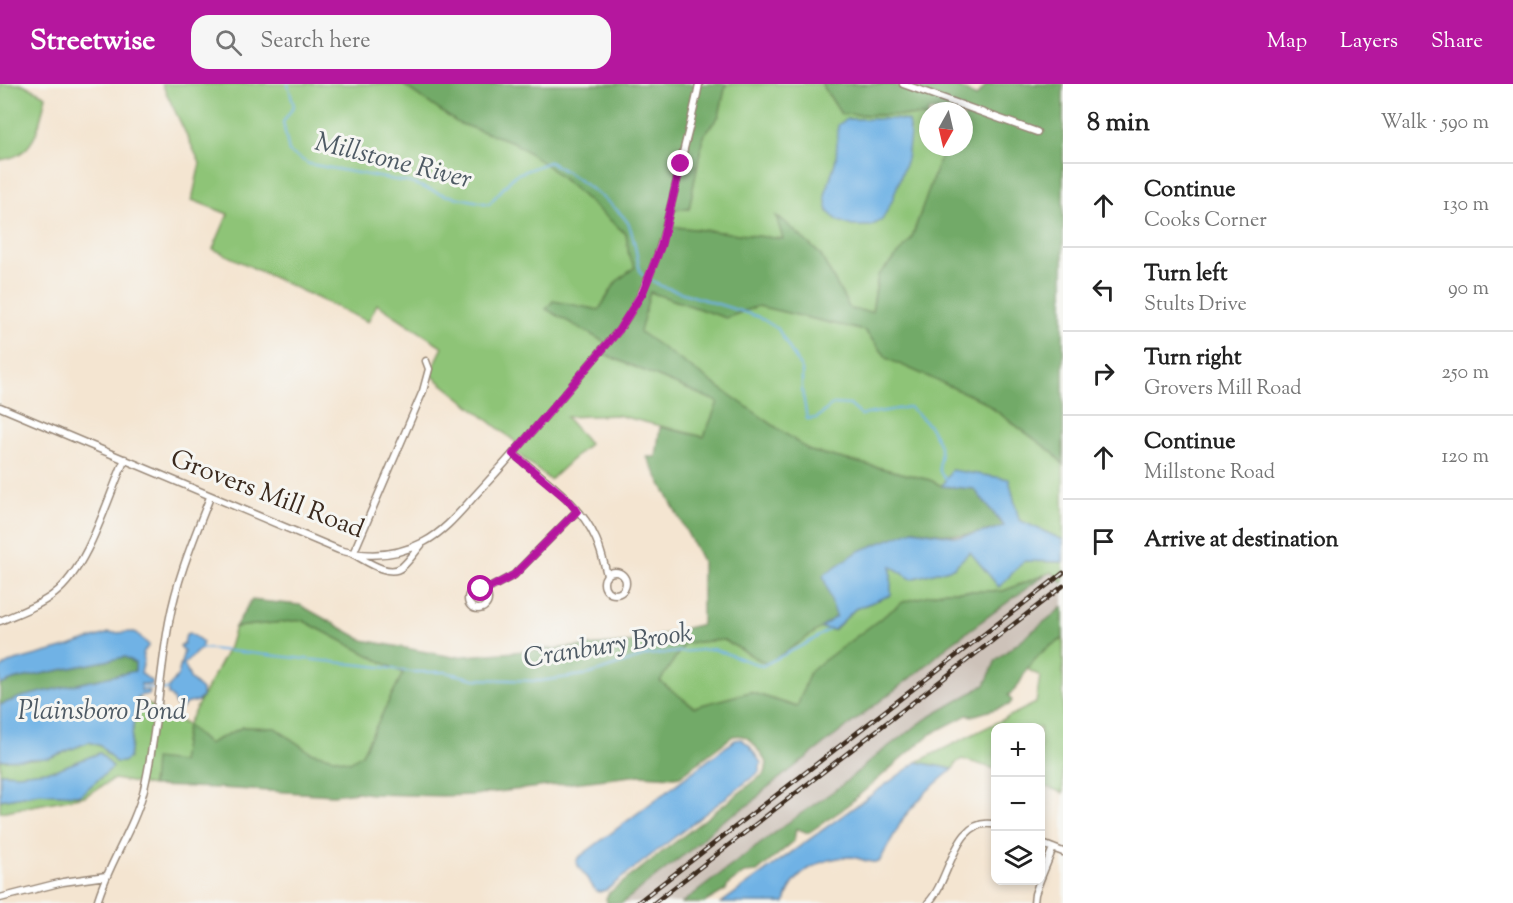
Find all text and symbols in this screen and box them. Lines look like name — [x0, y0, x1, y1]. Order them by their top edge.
search box — [191, 15, 611, 69]
text: Streetwise — [30, 22, 155, 62]
icon: search — [212, 26, 245, 59]
text: Search here — [260, 26, 371, 58]
text: Map — [1267, 27, 1307, 57]
text: Layers — [1340, 27, 1398, 57]
text: Share — [1431, 27, 1483, 57]
north arrow — [919, 102, 973, 156]
text: 8 min — [1087, 105, 1150, 142]
text: Walk · 590 m — [1381, 109, 1489, 138]
water label: Millstone River — [310, 124, 476, 200]
route end — [667, 150, 693, 176]
text: Continue — [1144, 175, 1235, 207]
icon: ahead — [1087, 189, 1120, 222]
text: 130 m — [1443, 191, 1489, 220]
text: Cooks Corner — [1144, 207, 1267, 236]
text: Turn left — [1144, 259, 1227, 291]
icon: left — [1087, 273, 1120, 306]
text: 90 m — [1448, 275, 1489, 304]
text: Stults Drive — [1144, 291, 1247, 320]
text: Turn right — [1144, 343, 1241, 375]
icon: right — [1087, 357, 1120, 390]
text: 250 m — [1441, 359, 1489, 388]
text: Grovers Mill Road — [1144, 375, 1301, 404]
text: Continue — [1144, 427, 1235, 459]
street label: Grovers Mill Road — [165, 441, 369, 549]
icon: ahead — [1087, 441, 1120, 474]
text: 120 m — [1441, 443, 1489, 472]
text: Millstone Road — [1144, 459, 1275, 488]
icon: arrive — [1087, 525, 1120, 558]
text: Arrive at destination — [1144, 525, 1339, 557]
route start — [467, 575, 493, 601]
water label: Cranbury Brook — [521, 614, 695, 680]
water label: Plainsboro Pond — [18, 693, 187, 732]
map controls — [991, 723, 1045, 885]
button: + — [991, 723, 1045, 777]
button: − — [991, 777, 1045, 831]
button: layers — [991, 831, 1045, 885]

